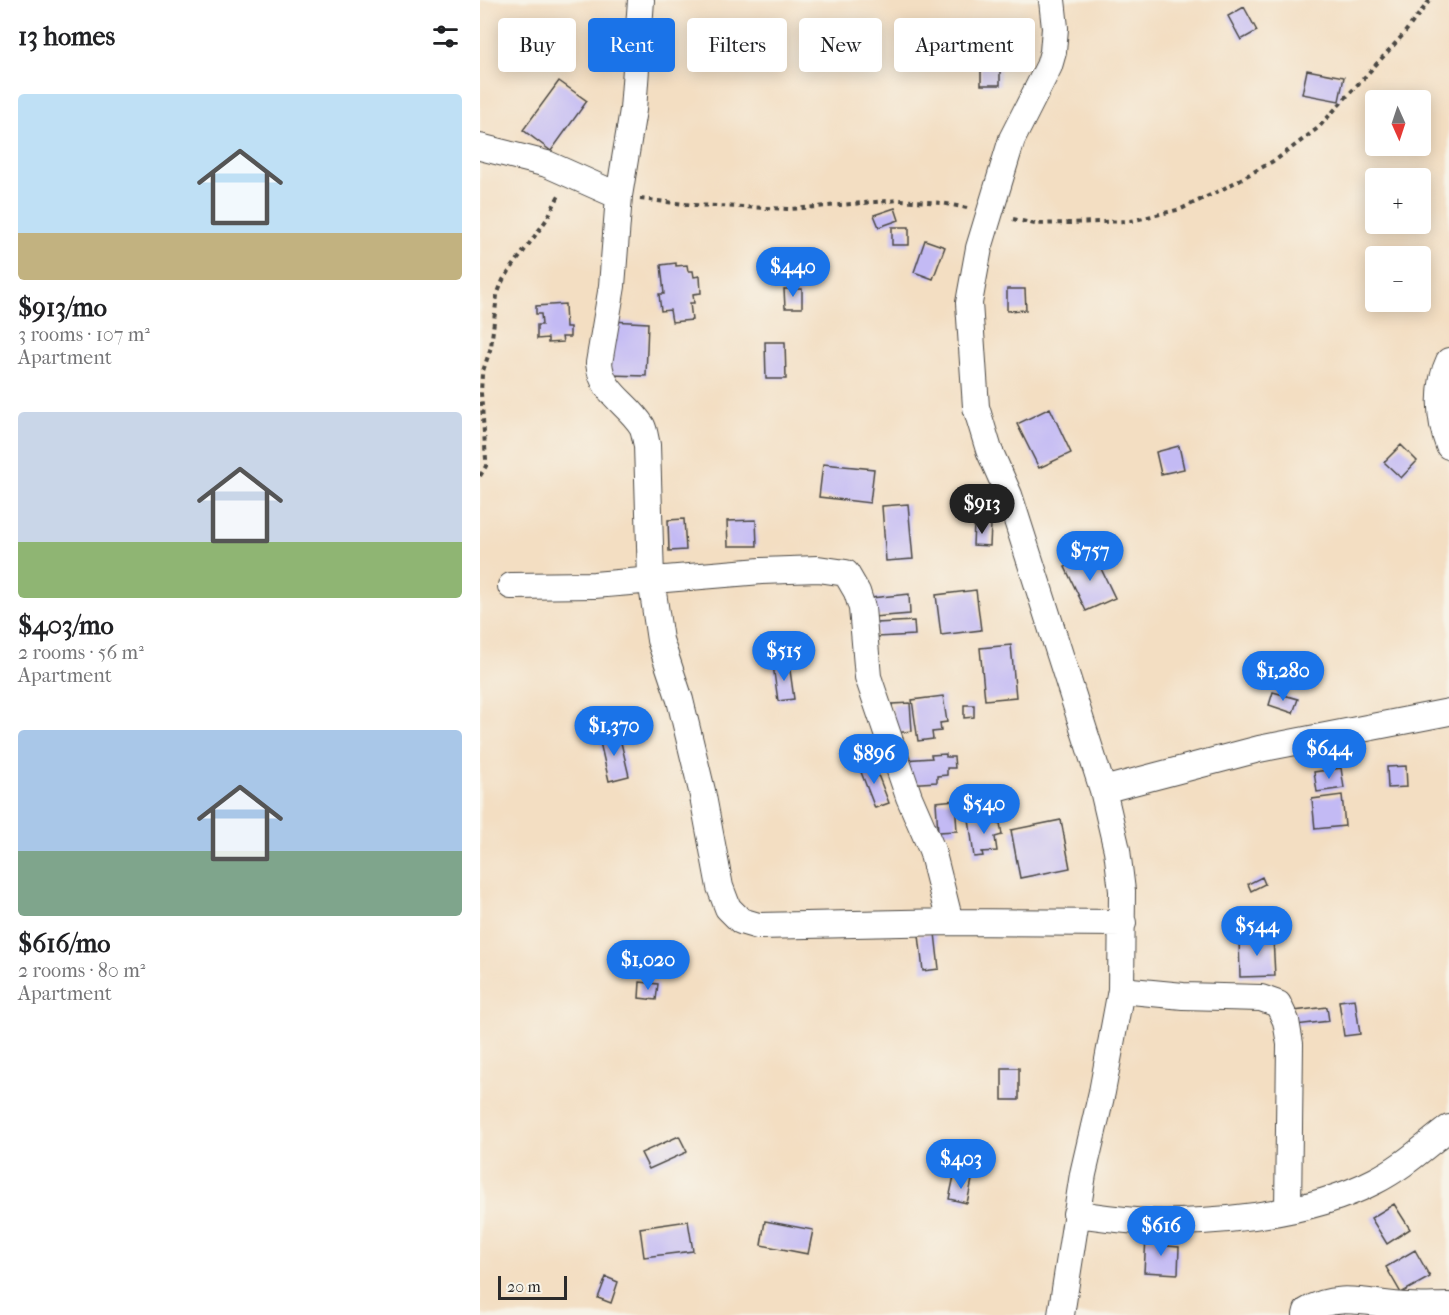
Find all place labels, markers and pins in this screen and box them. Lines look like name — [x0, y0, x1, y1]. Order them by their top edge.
pin: $440 — [757, 247, 829, 298]
pin: $913 — [946, 484, 1018, 535]
pin: $757 — [1054, 531, 1126, 582]
pin: $515 — [748, 631, 820, 682]
pin: $1,280 — [1234, 651, 1332, 702]
pin: $1,370 — [565, 706, 663, 757]
pin: $644 — [1293, 729, 1365, 780]
pin: $896 — [838, 734, 910, 785]
pin: $540 — [948, 784, 1020, 835]
pin: $544 — [1221, 906, 1293, 957]
pin: $1,020 — [599, 940, 697, 991]
pin: $403 — [925, 1139, 997, 1190]
pin: $616 — [1125, 1206, 1197, 1257]

